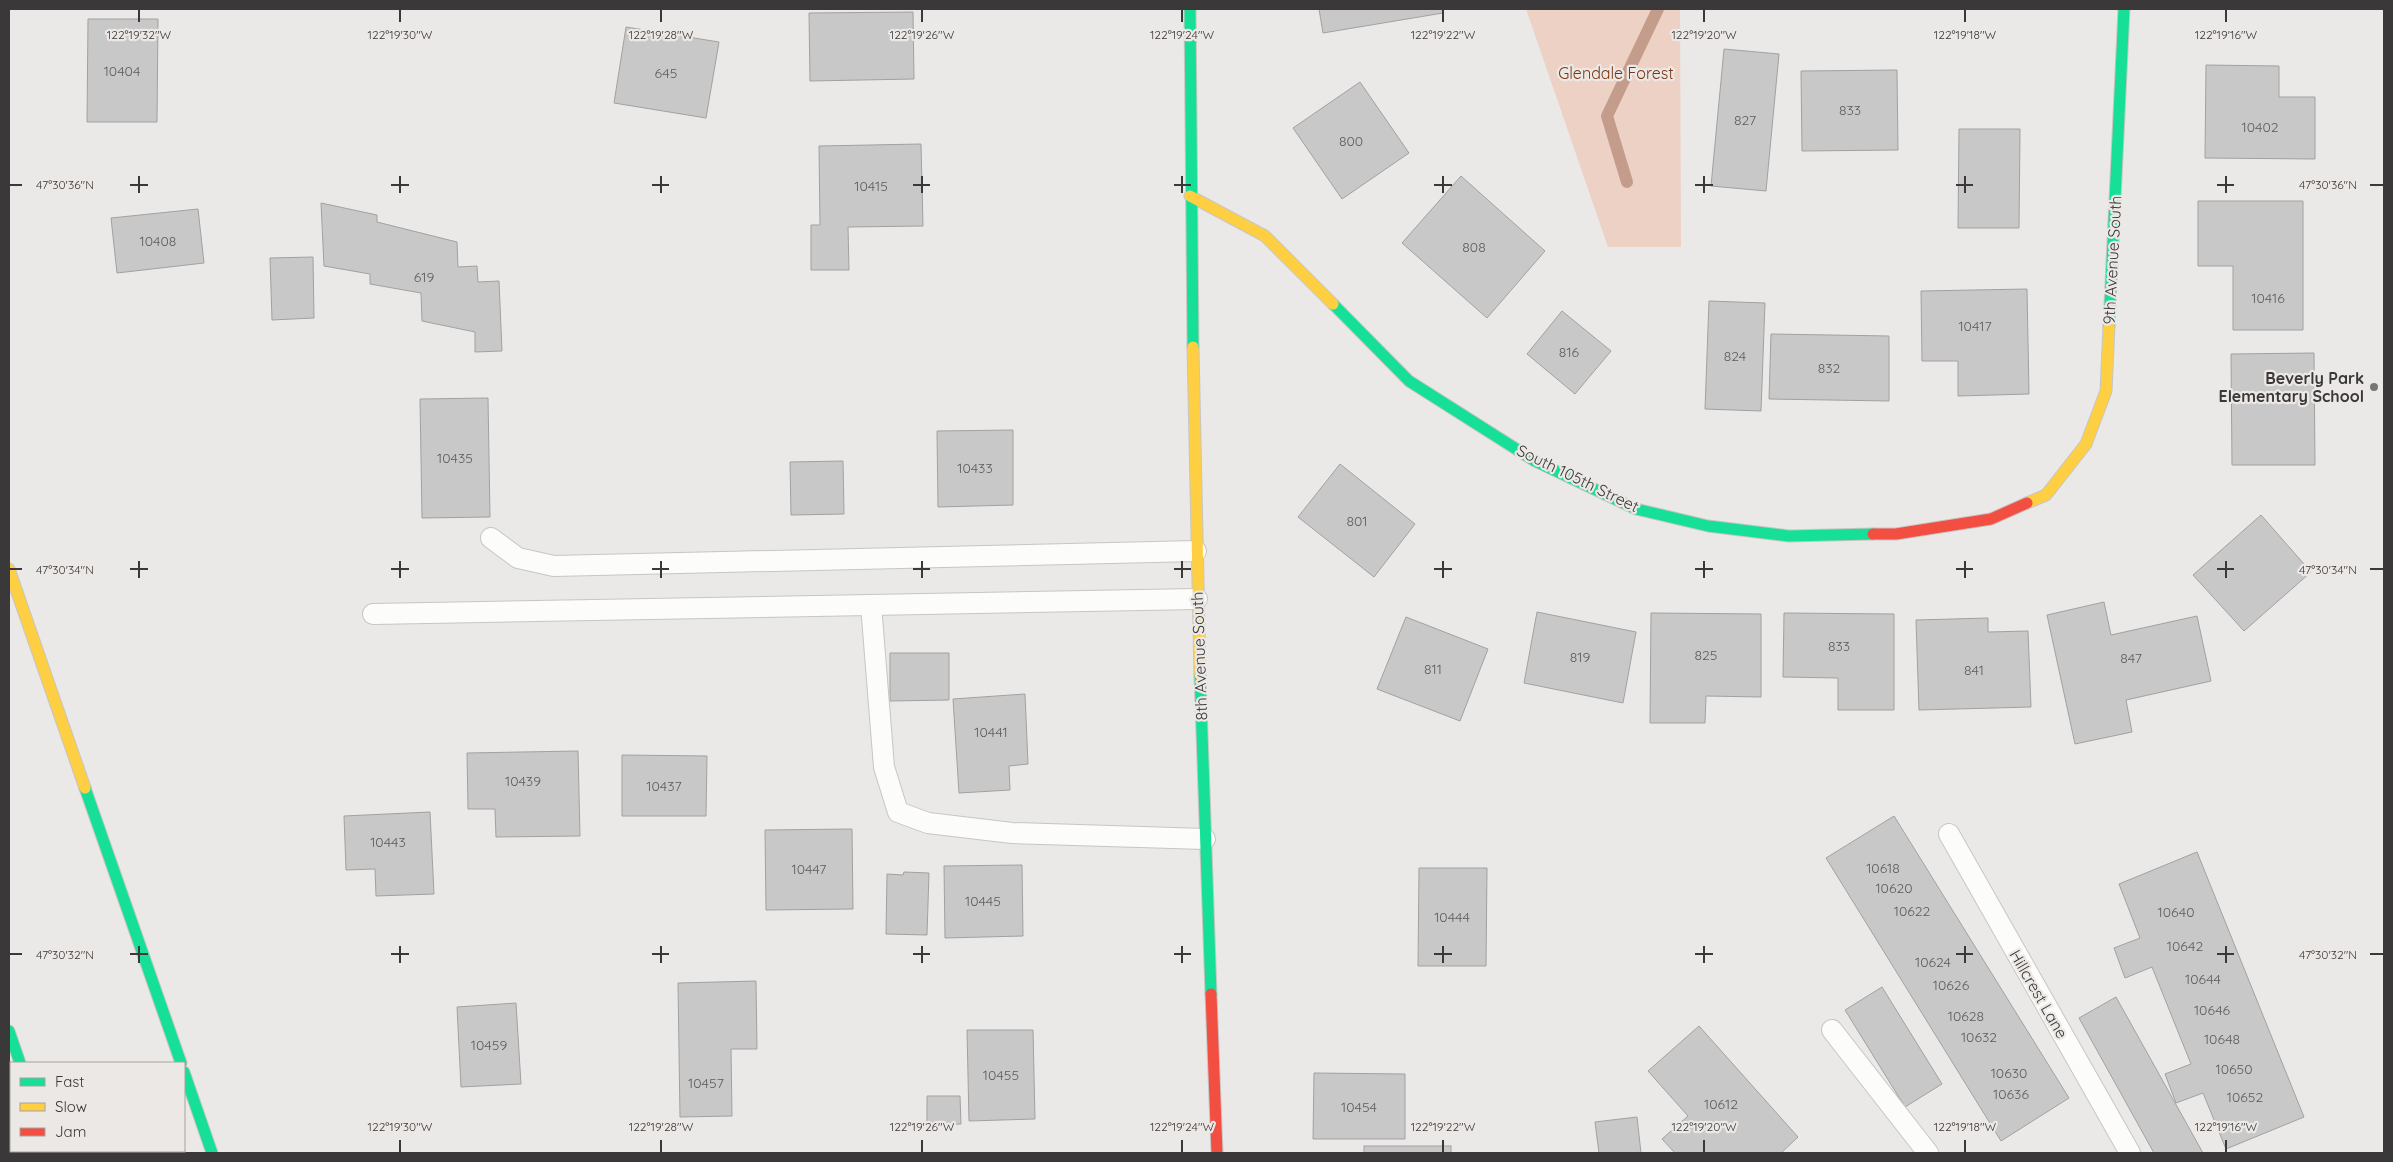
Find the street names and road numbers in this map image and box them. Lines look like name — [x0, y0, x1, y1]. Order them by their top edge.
street label: 9th Avenue South — [2099, 195, 2125, 325]
street label: South 105th Street — [1514, 440, 1642, 516]
street label: 8th Avenue South — [1187, 591, 1211, 721]
street label: Hillcrest Lane — [2006, 946, 2072, 1042]

